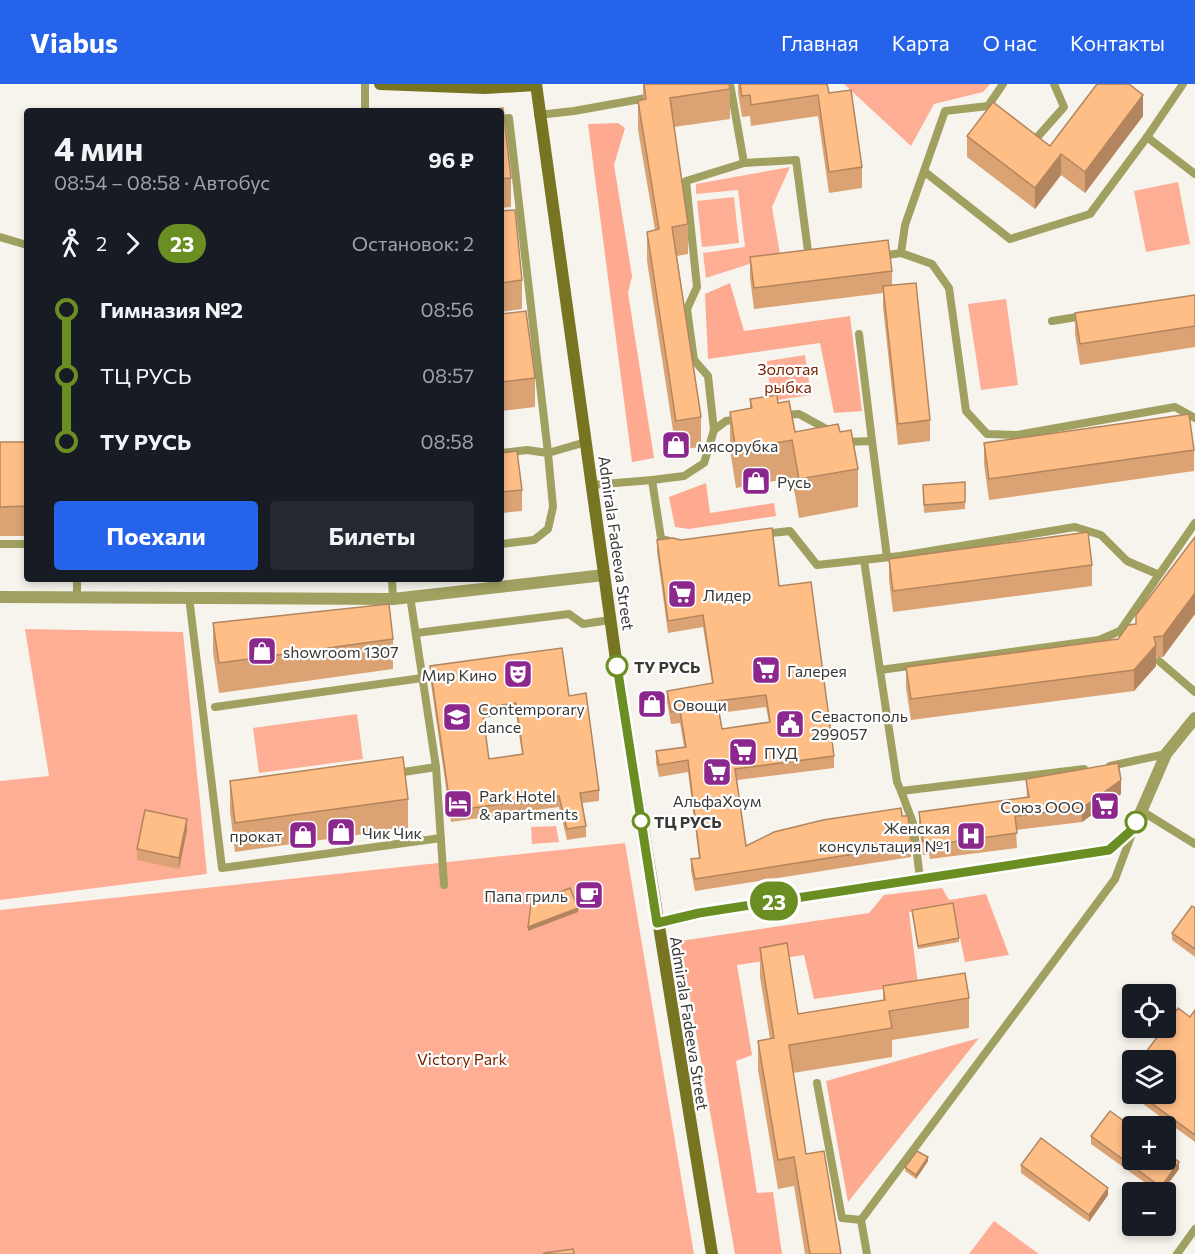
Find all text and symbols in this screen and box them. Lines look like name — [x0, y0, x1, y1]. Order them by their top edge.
text: Viabus — [30, 25, 118, 59]
text: Главная — [781, 30, 859, 55]
text: Карта — [892, 30, 950, 55]
text: О нас — [983, 30, 1037, 55]
text: Контакты — [1070, 30, 1165, 55]
text: 4 мин — [54, 127, 143, 168]
text: 96 ₽ — [428, 146, 474, 173]
text: 08:54 – 08:58 · Автобус — [54, 170, 270, 194]
icon: walk — [54, 227, 87, 260]
icon: forward — [116, 227, 149, 260]
text: 2 — [96, 231, 107, 255]
text: 23 — [170, 231, 194, 256]
text: Остановок: 2 — [352, 231, 474, 255]
text: Гимназия №2 — [100, 296, 243, 323]
text: 08:56 — [420, 297, 474, 321]
park label: Золотая рыбка — [757, 359, 819, 396]
text: ТЦ РУСЬ — [100, 362, 191, 389]
text: 08:57 — [422, 363, 474, 387]
text: ТУ РУСЬ — [100, 428, 191, 455]
text: 08:58 — [420, 429, 474, 453]
shop icon: мясорубка — [660, 429, 692, 461]
place label: мясорубка — [697, 436, 778, 455]
street label: Admirala Fadeeva Street — [595, 455, 639, 632]
shop icon: Русь — [740, 465, 772, 497]
place label: Русь — [777, 472, 811, 491]
button: Поехали — [54, 501, 258, 570]
button: Билеты — [270, 501, 474, 570]
supermarket icon: Лидер — [666, 578, 698, 610]
place label: Лидер — [703, 585, 751, 604]
shop icon: showroom 1307 — [246, 635, 278, 667]
place label: showroom 1307 — [283, 642, 399, 661]
supermarket icon: Галерея — [750, 654, 782, 686]
marker: ТУ РУСЬ — [606, 655, 628, 677]
place label: ТУ РУСЬ — [634, 657, 700, 676]
theatre icon: Мир Кино — [502, 658, 534, 690]
place label: Галерея — [787, 661, 847, 680]
place label: Мир Кино — [422, 665, 497, 684]
shop icon: Овощи — [636, 688, 668, 720]
place label: Овощи — [673, 695, 727, 714]
place label: Contemporary dance — [478, 699, 585, 736]
school or university icon: Contemporary dance — [441, 701, 473, 733]
place label: Севастополь 299057 — [811, 706, 908, 743]
public building icon: Севастополь 299057 — [774, 708, 806, 740]
supermarket icon: ПУД — [727, 736, 759, 768]
place label: ПУД — [764, 743, 798, 762]
supermarket icon: АльфаХоум — [701, 756, 733, 788]
place label: Park Hotel & apartments — [479, 786, 578, 823]
hotel icon: Park Hotel & apartments — [442, 788, 474, 820]
supermarket icon: Союз ООО — [1089, 790, 1121, 822]
place label: АльфаХоум — [673, 791, 761, 810]
place label: Союз ООО — [1000, 797, 1084, 816]
unlabelled marker — [1125, 811, 1147, 833]
marker: ТЦ РУСЬ — [632, 812, 650, 830]
place label: ТЦ РУСЬ — [654, 812, 722, 831]
shop icon: Чик Чик — [325, 816, 357, 848]
place label: Женская консультация №1 — [819, 818, 950, 855]
shop icon: прокат — [287, 819, 319, 851]
hospital icon: Женская консультация №1 — [955, 820, 987, 852]
place label: Чик Чик — [362, 823, 423, 842]
place label: прокат — [230, 826, 282, 845]
cafe icon: Папа гриль — [573, 879, 605, 911]
line badge: 23 — [747, 882, 801, 920]
place label: Папа гриль — [484, 886, 568, 905]
text: 23 — [762, 889, 786, 914]
street label: Admirala Fadeeva Street — [667, 935, 713, 1112]
map controls — [1122, 984, 1176, 1236]
button: locate — [1122, 984, 1176, 1038]
park label: Victory Park — [417, 1049, 507, 1068]
button: layers — [1122, 1050, 1176, 1104]
button: + — [1122, 1116, 1176, 1170]
button: − — [1122, 1182, 1176, 1236]

